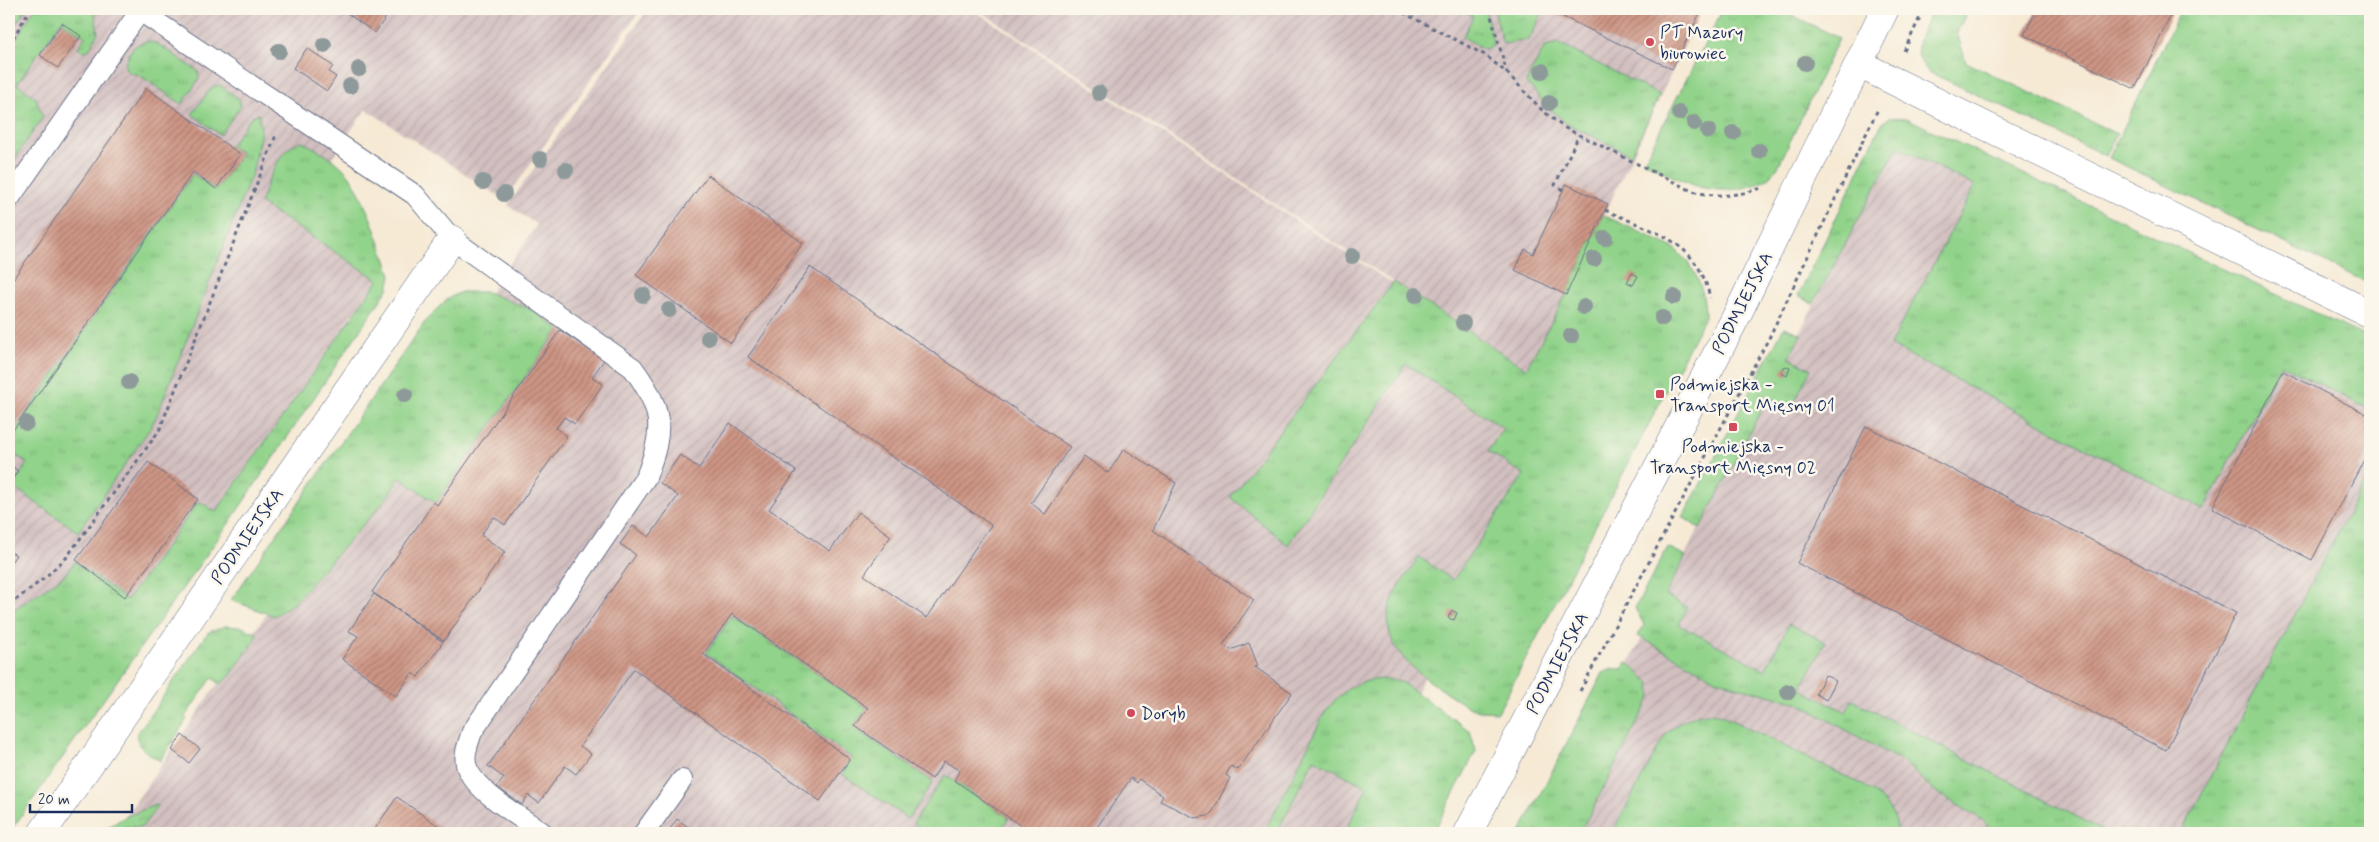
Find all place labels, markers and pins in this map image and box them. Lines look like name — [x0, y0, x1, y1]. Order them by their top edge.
place label: PT Mazury biurowiec — [1660, 21, 1743, 66]
marker: PT Mazury biurowiec — [1644, 36, 1656, 48]
place label: Podmiejska - Transport Mięsny 01 — [1670, 373, 1835, 418]
marker: Podmiejska - Transport Mięsny 01 — [1654, 388, 1666, 400]
marker: Podmiejska - Transport Mięsny 02 — [1727, 421, 1739, 433]
place label: Podmiejska - Transport Mięsny 02 — [1650, 435, 1816, 480]
place label: Doryb — [1141, 702, 1186, 726]
marker: Doryb — [1125, 707, 1137, 719]

